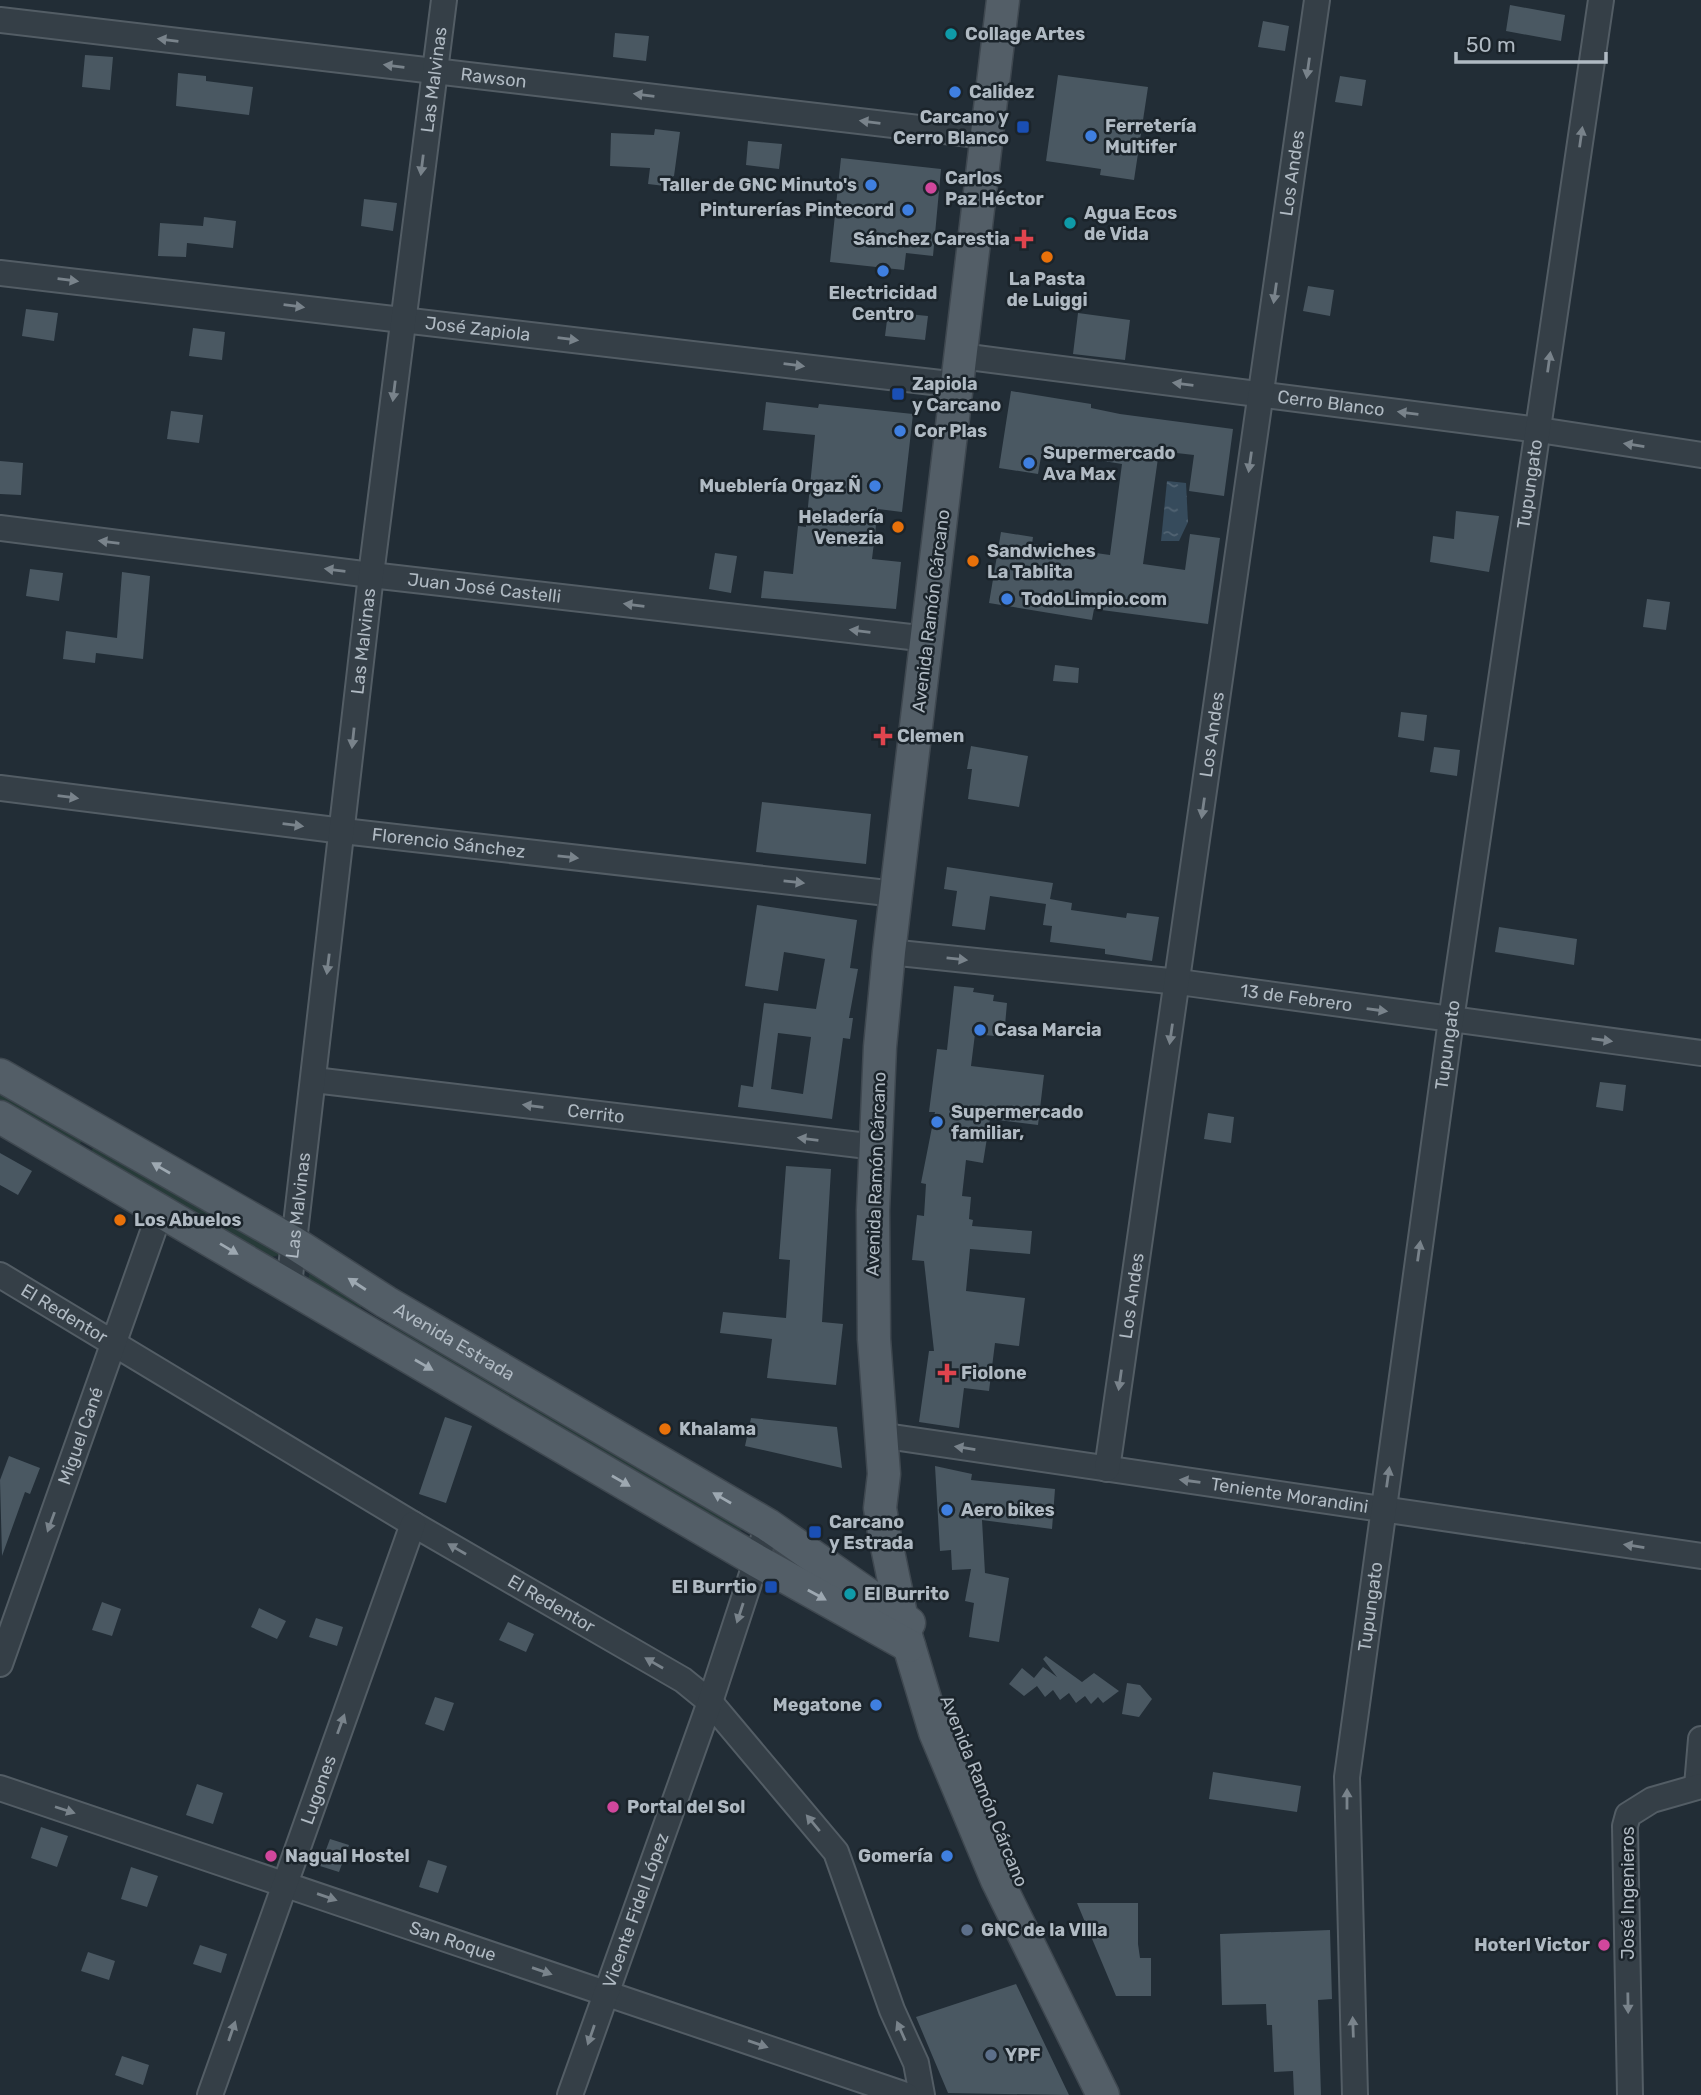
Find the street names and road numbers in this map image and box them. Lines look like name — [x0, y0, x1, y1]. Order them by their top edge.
street label: Las Malvinas — [416, 25, 452, 134]
street label: Rawson — [459, 63, 528, 93]
street label: Los Andes — [1275, 129, 1309, 217]
street label: José Zapiola — [424, 312, 532, 346]
street label: Cerro Blanco — [1276, 386, 1386, 421]
street label: Tupungato — [1512, 438, 1547, 530]
street label: Avenida Ramón Cárcano — [908, 508, 954, 714]
street label: Juan José Castelli — [406, 568, 562, 608]
street label: Las Malvinas — [346, 587, 380, 696]
street label: Los Andes — [1195, 690, 1229, 779]
street label: Florencio Sánchez — [371, 823, 526, 863]
street label: 13 de Febrero — [1239, 979, 1354, 1016]
street label: Tupungato — [1431, 999, 1465, 1091]
street label: Avenida Ramón Cárcano — [861, 1071, 891, 1277]
street label: Cerrito — [566, 1099, 626, 1128]
street label: Las Malvinas — [281, 1151, 315, 1260]
street label: Los Andes — [1115, 1251, 1149, 1340]
street label: El Redentor — [17, 1279, 112, 1348]
street label: Avenida Estrada — [390, 1298, 519, 1386]
street label: Miguel Cané — [53, 1384, 108, 1488]
street label: Teniente Morandini — [1209, 1473, 1370, 1518]
street label: Tupungato — [1353, 1560, 1387, 1653]
street label: El Redentor — [504, 1570, 599, 1638]
street label: Avenida Ramón Cárcano — [935, 1692, 1033, 1890]
street label: Lugones — [296, 1752, 341, 1827]
street label: José Ingenieros — [1617, 1826, 1639, 1960]
street label: Vicente Fidel López — [598, 1830, 674, 1991]
street label: San Roque — [406, 1917, 499, 1966]

